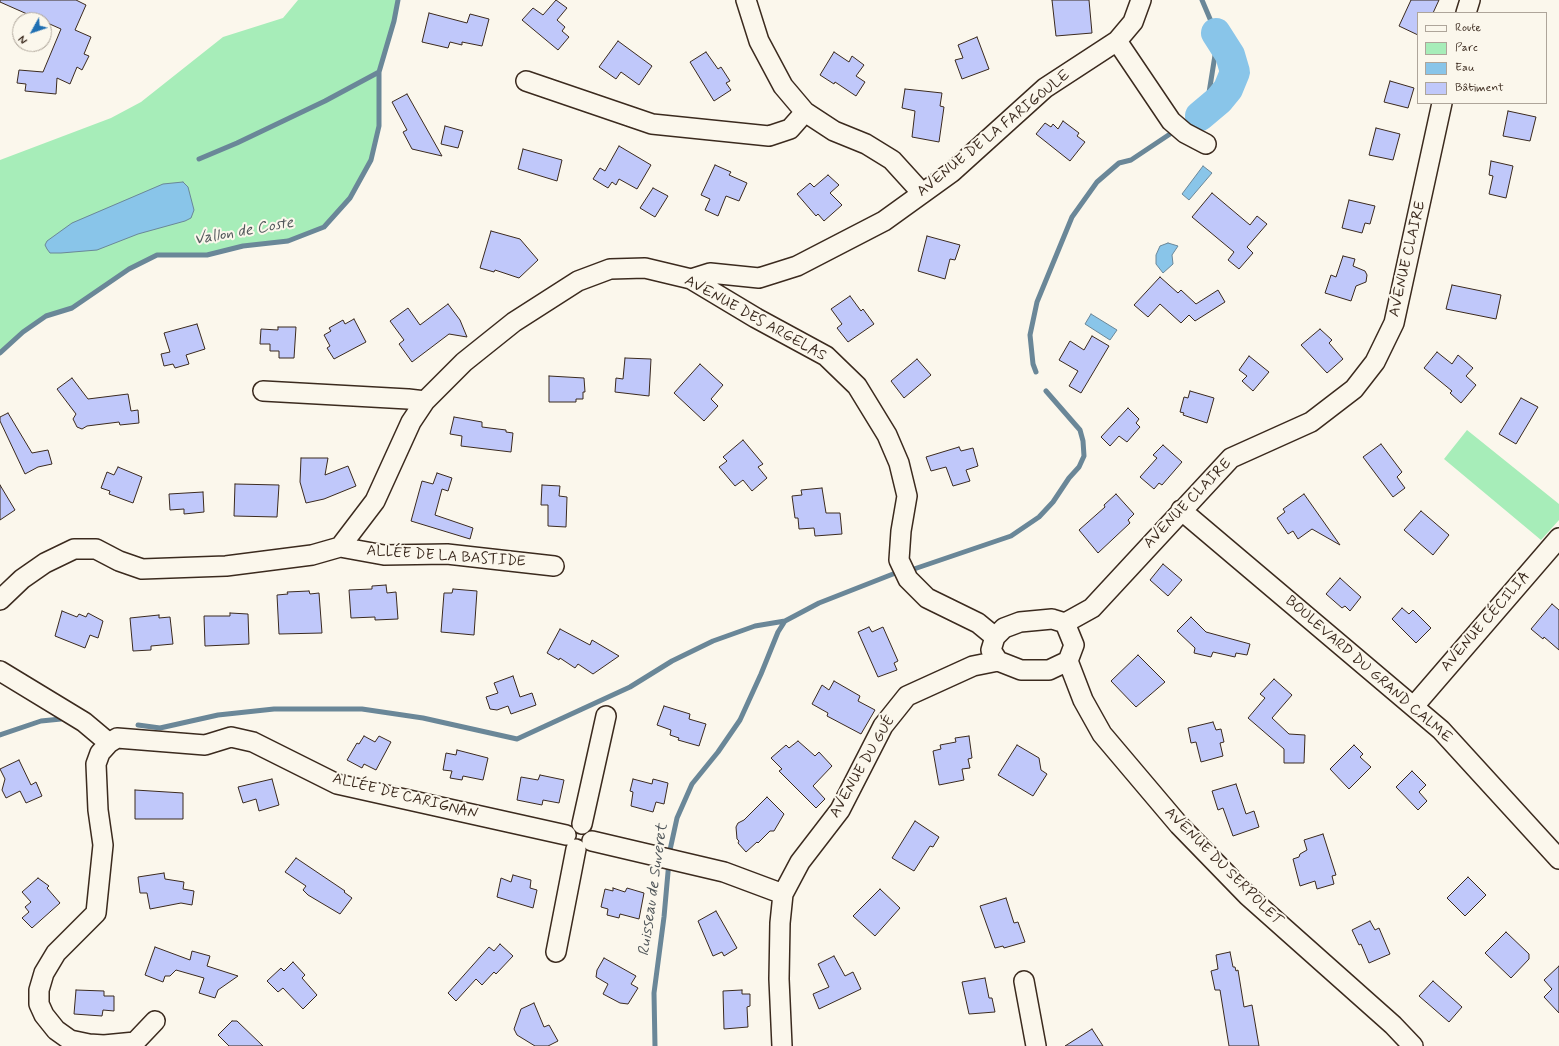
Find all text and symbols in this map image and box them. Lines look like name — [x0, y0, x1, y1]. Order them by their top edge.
north arrow — [12, 12, 52, 52]
legend — [1417, 12, 1547, 104]
text: Route — [1455, 20, 1481, 36]
text: N — [16, 32, 31, 46]
text: Parc — [1455, 40, 1478, 56]
text: Eau — [1455, 60, 1474, 76]
street label: AVENUE DE LA FARIGOULE — [914, 67, 1074, 201]
text: Bâtiment — [1455, 80, 1504, 96]
street label: AVENUE CLAIRE — [1386, 199, 1430, 319]
water label: Vallon de Coste — [193, 214, 295, 250]
street label: AVENUE DES ARGELAS — [681, 272, 829, 366]
street label: AVENUE CLAIRE — [1140, 455, 1236, 553]
street label: ALLÉE DE LA BASTIDE — [366, 542, 526, 572]
street label: AVENUE CÉCILIA — [1438, 568, 1534, 676]
street label: BOULEVARD DU GRAND CALME — [1281, 593, 1455, 747]
street label: AVENUE DU GUÉ — [826, 713, 900, 821]
street label: ALLÉE DE CARIGNAN — [330, 770, 480, 824]
street label: AVENUE DU SERPOLET — [1160, 804, 1286, 930]
water label: Ruisseau de Suveret — [635, 823, 673, 957]

